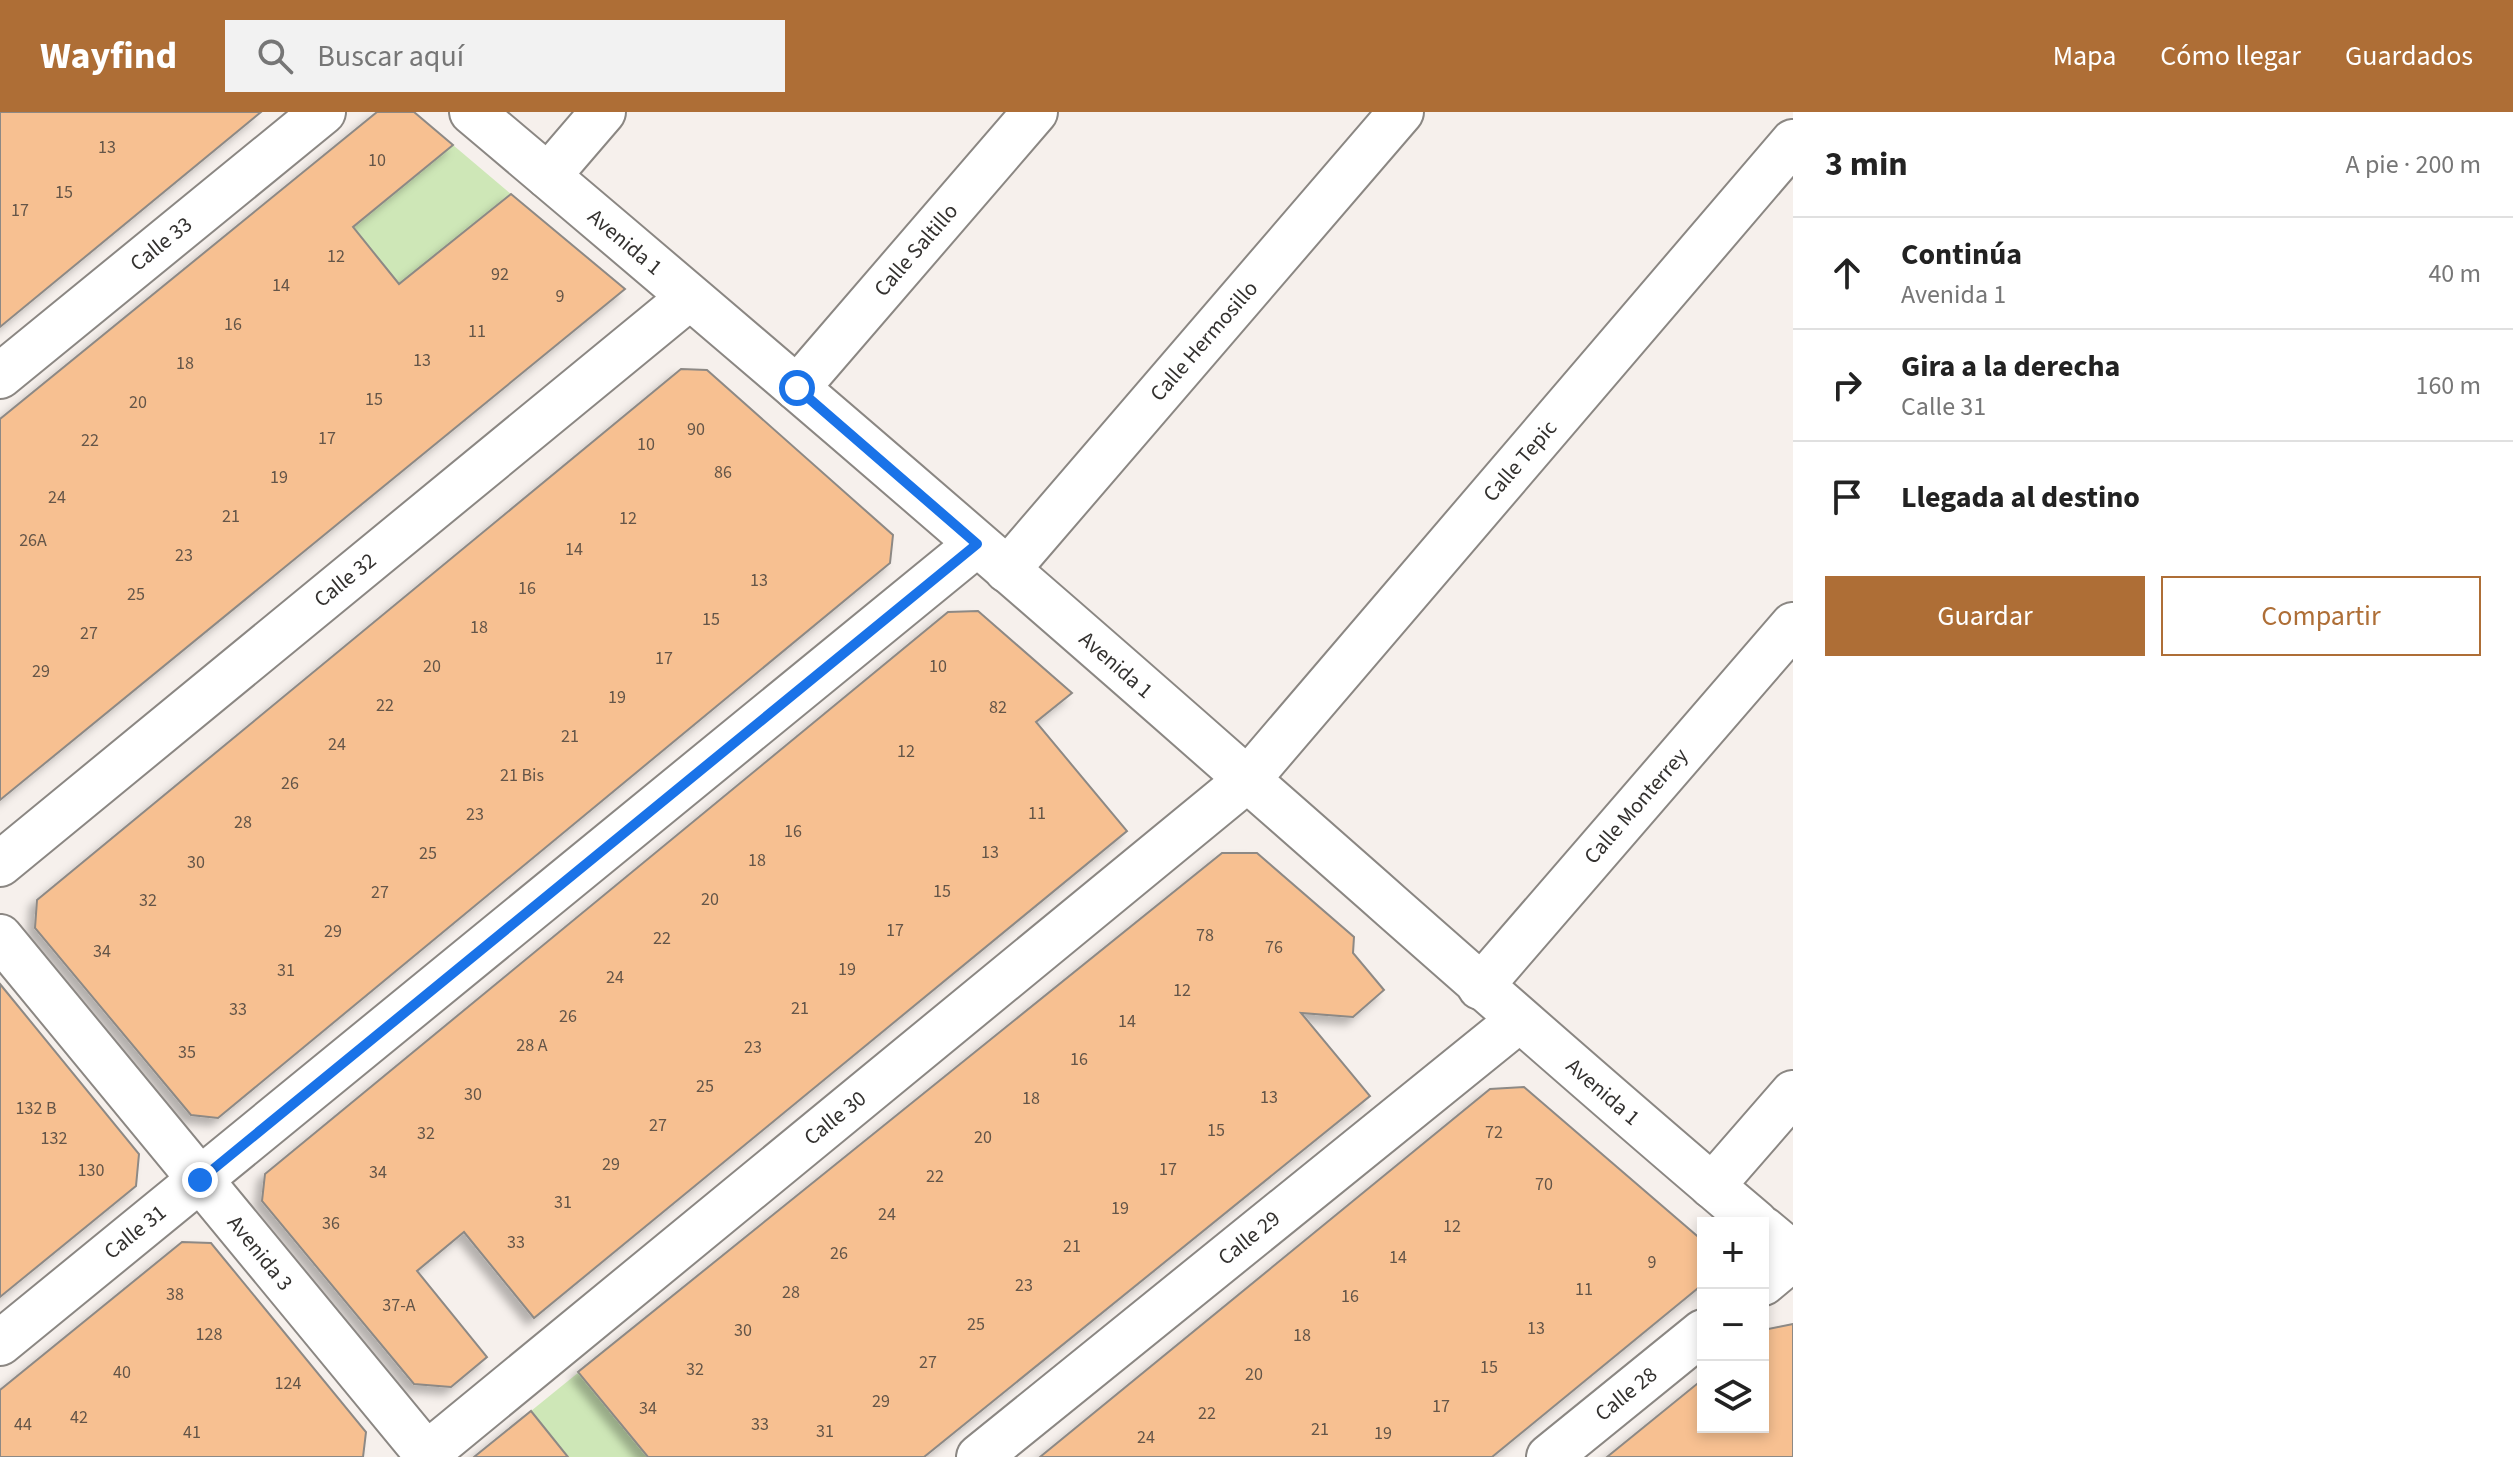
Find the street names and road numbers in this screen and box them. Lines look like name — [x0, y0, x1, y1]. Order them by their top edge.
street label: Calle Saltillo — [866, 196, 966, 304]
street label: Avenida 1 — [581, 201, 669, 283]
street label: Calle 33 — [123, 209, 199, 279]
street label: Calle Hermosillo — [1142, 274, 1266, 408]
street label: Calle Tepic — [1475, 413, 1565, 509]
street label: Calle 32 — [307, 545, 383, 615]
street label: Avenida 1 — [1072, 624, 1160, 706]
street label: Calle Monterrey — [1577, 740, 1696, 871]
street label: Avenida 1 — [1559, 1051, 1647, 1133]
street label: Calle 30 — [797, 1083, 873, 1153]
street label: Calle 31 — [97, 1197, 173, 1267]
street label: Calle 29 — [1211, 1203, 1287, 1273]
street label: Avenida 3 — [220, 1208, 300, 1298]
street label: Calle 28 — [1588, 1359, 1664, 1429]

